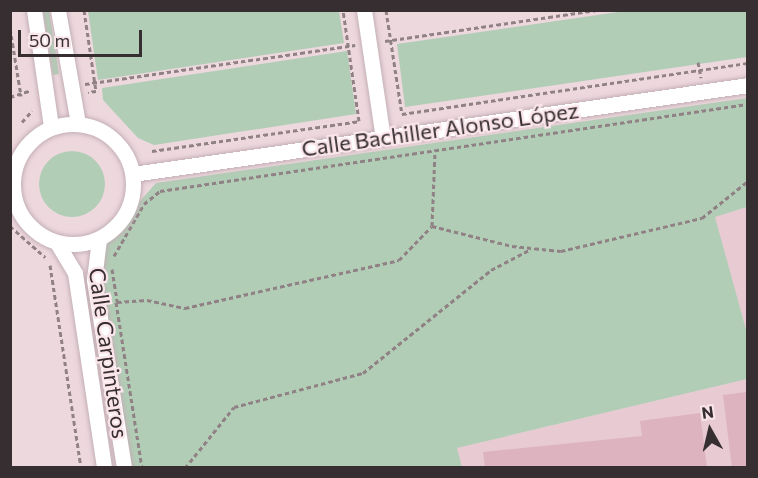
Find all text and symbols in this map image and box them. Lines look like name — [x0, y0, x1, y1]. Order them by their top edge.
scale bar — [21, 18, 146, 56]
text: 50 m — [29, 29, 70, 51]
street label: Calle Bachiller Alonso López — [300, 96, 580, 162]
street label: Calle Carpinteros — [84, 266, 134, 440]
north arrow — [680, 400, 740, 460]
text: N — [700, 401, 715, 422]

